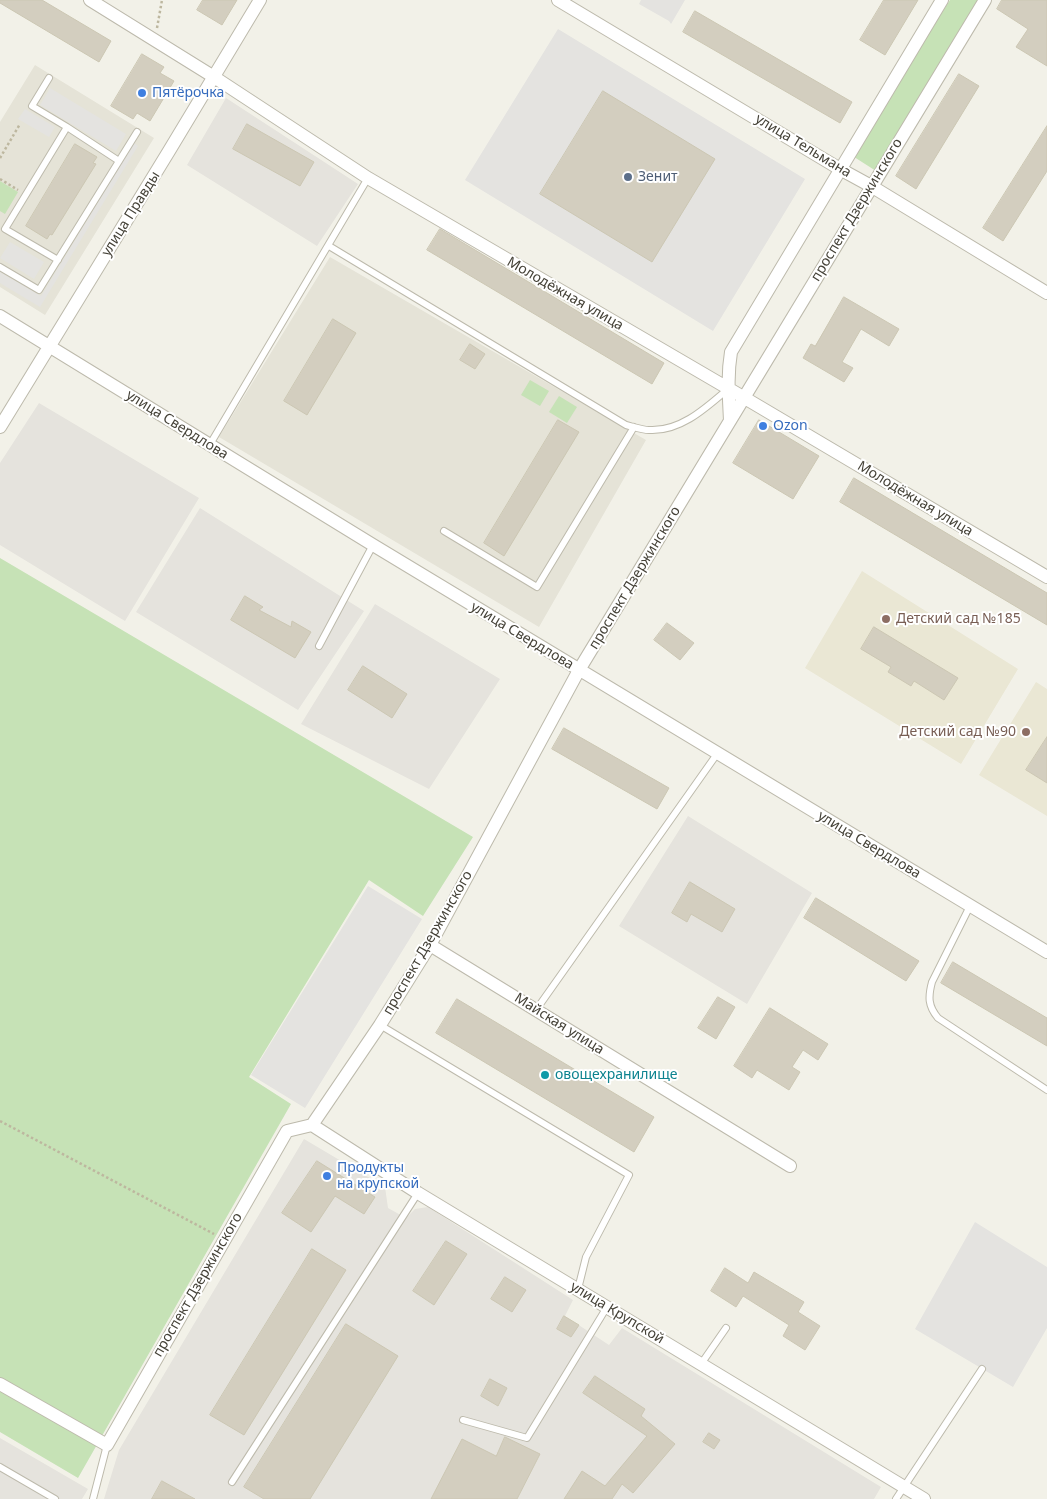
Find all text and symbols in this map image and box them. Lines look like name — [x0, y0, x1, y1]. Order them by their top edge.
place label: Пятёрочка — [152, 85, 224, 101]
marker: Пятёрочка — [136, 87, 148, 99]
street label: улица Тельмана — [752, 111, 854, 181]
street label: проспект Дзержинского — [808, 136, 906, 284]
street label: улица Правды — [98, 168, 164, 260]
place label: Зенит — [638, 169, 678, 185]
marker: Зенит — [622, 171, 634, 183]
street label: Молодёжная улица — [504, 254, 626, 334]
street label: улица Свердлова — [123, 387, 231, 463]
place label: Ozon — [773, 418, 808, 434]
marker: Ozon — [757, 420, 769, 432]
street label: Молодёжная улица — [854, 458, 976, 540]
street label: проспект Дзержинского — [586, 504, 684, 652]
street label: улица Свердлова — [467, 599, 577, 673]
place label: Детский сад №185 — [896, 611, 1021, 627]
marker: Детский сад №185 — [880, 613, 892, 625]
place label: Детский сад №90 — [899, 724, 1016, 740]
marker: Детский сад №90 — [1020, 726, 1032, 738]
street label: улица Свердлова — [814, 808, 924, 882]
street label: проспект Дзержинского — [380, 868, 476, 1018]
street label: Майская улица — [511, 990, 607, 1058]
place label: овощехранилище — [555, 1067, 677, 1083]
marker: овощехранилище — [539, 1069, 551, 1081]
place label: Продукты на крупской — [337, 1160, 419, 1192]
marker: Продукты на крупской — [321, 1170, 333, 1182]
street label: проспект Дзержинского — [150, 1210, 246, 1360]
street label: улица Крупской — [567, 1278, 667, 1348]

